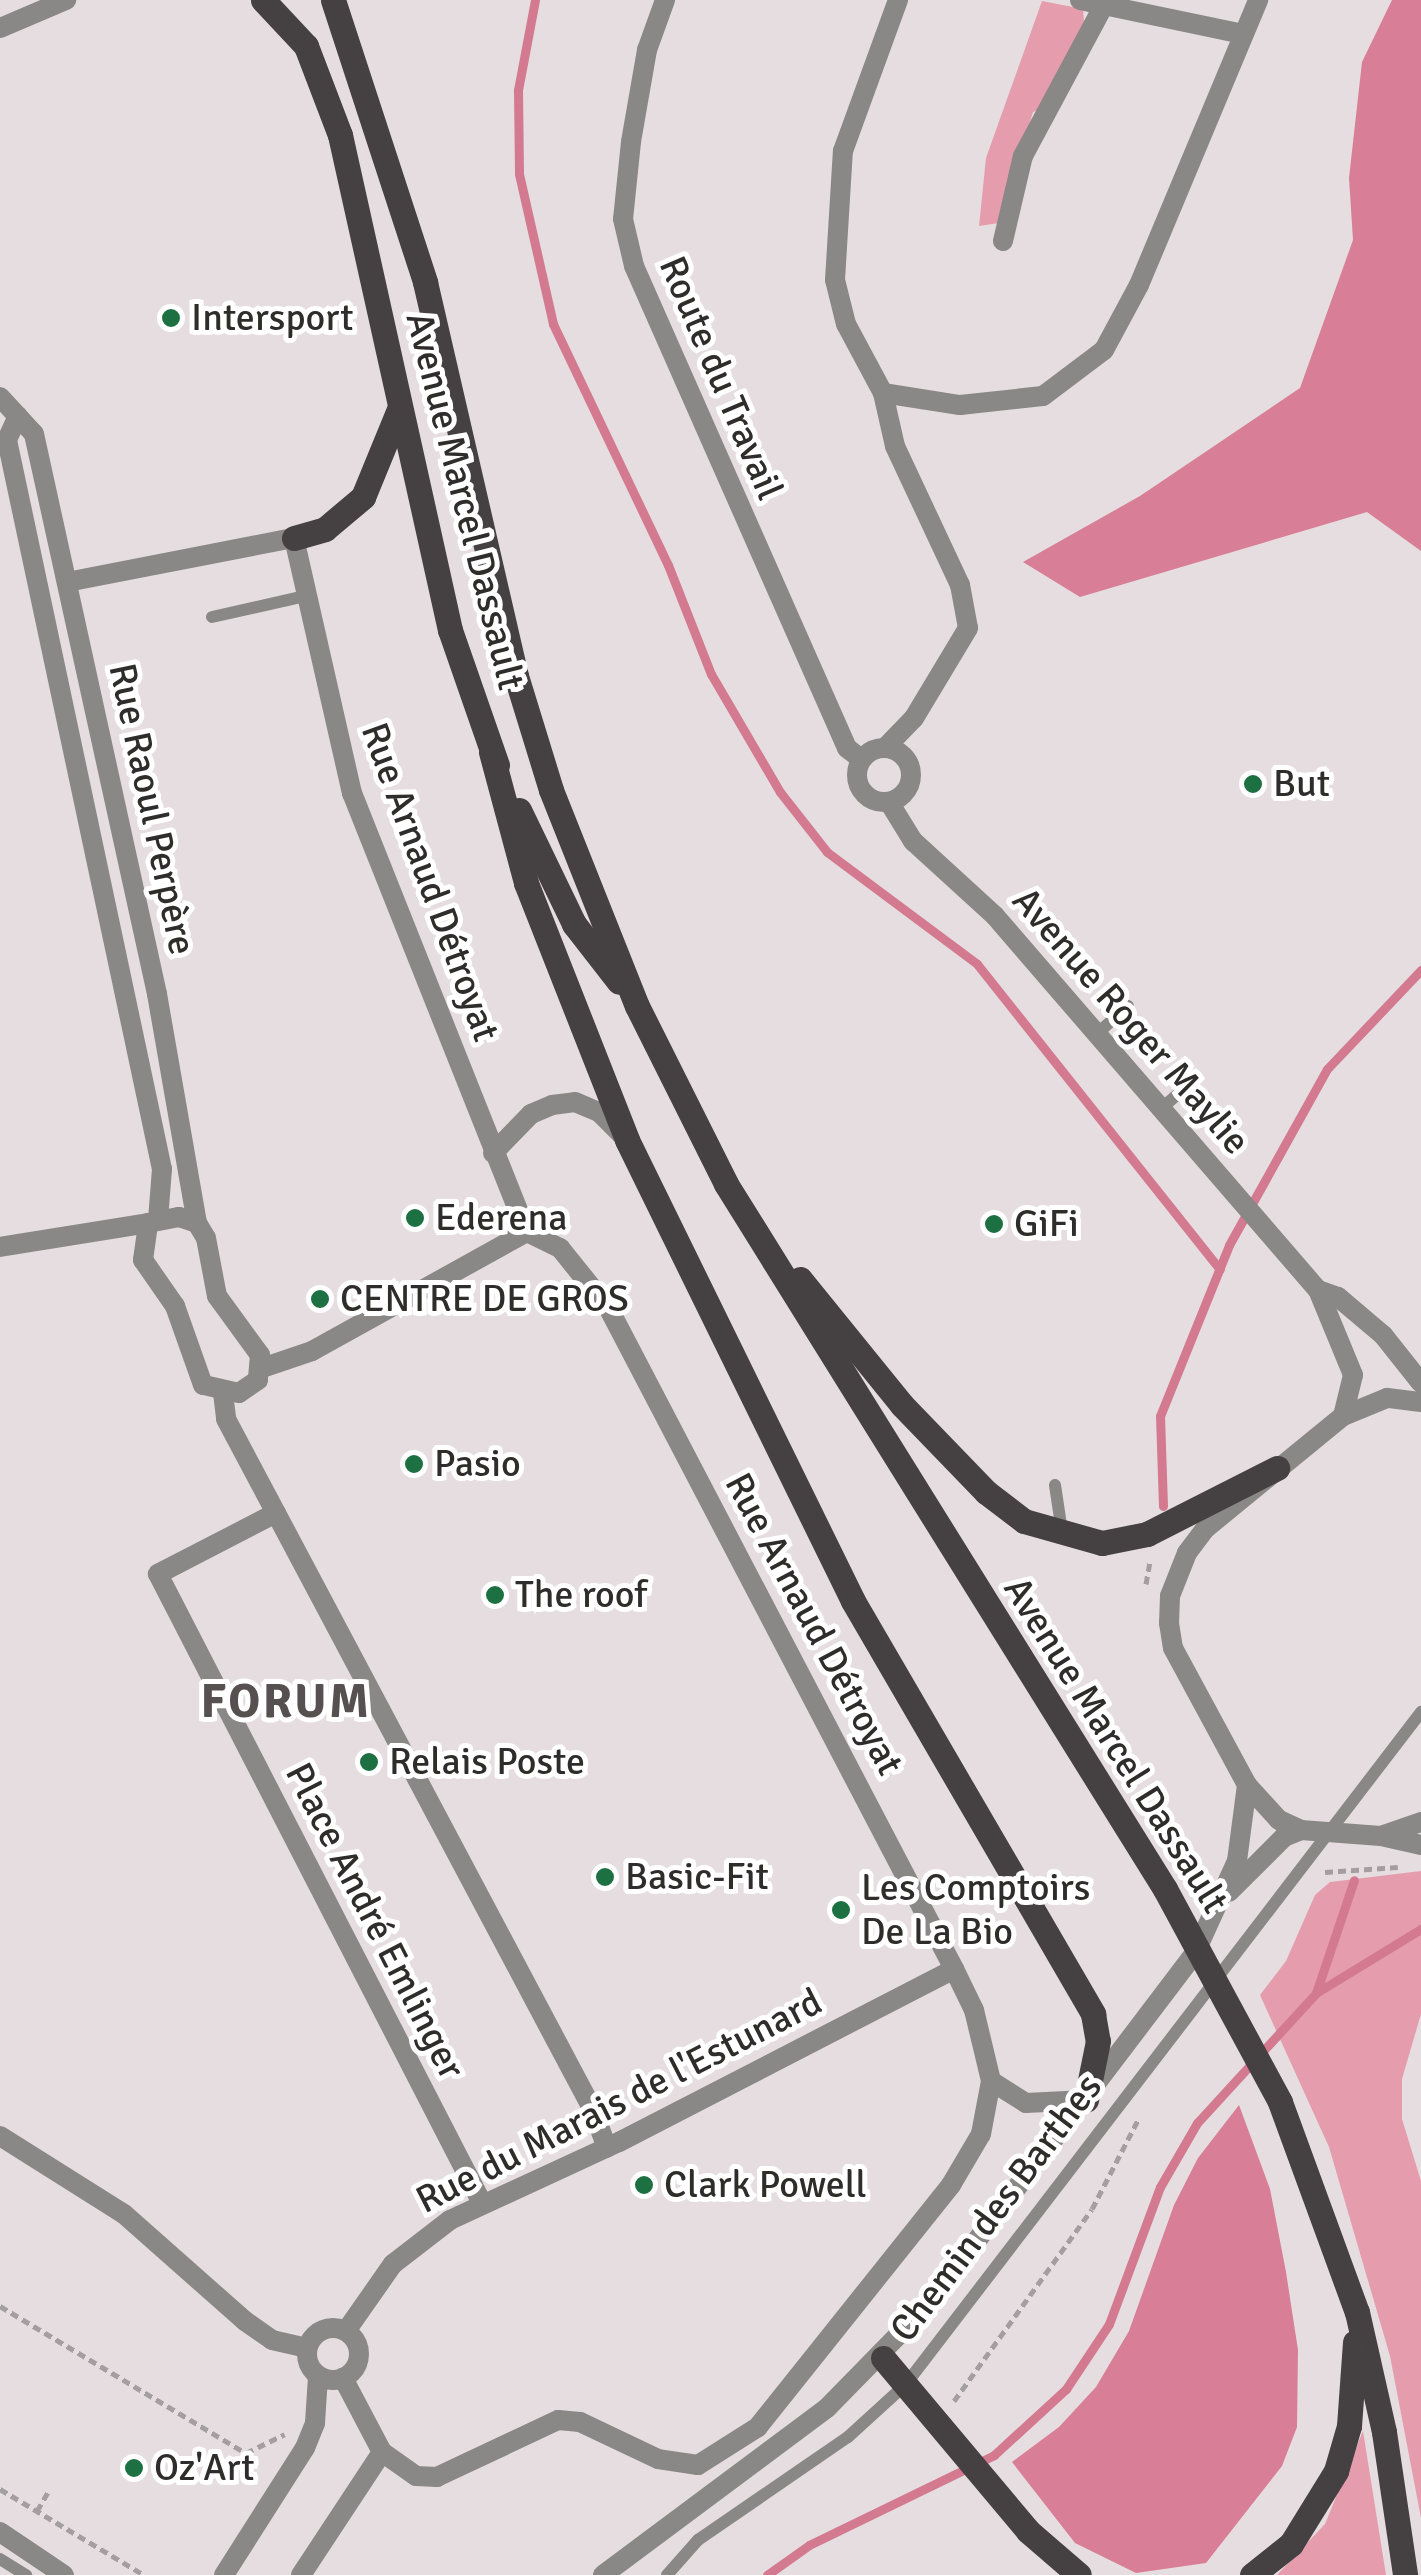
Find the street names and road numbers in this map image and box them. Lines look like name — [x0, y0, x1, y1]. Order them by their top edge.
street label: Route du Travail — [649, 250, 793, 506]
street label: Avenue Marcel Dassault — [396, 308, 534, 694]
street label: Rue Raoul Perpère — [99, 659, 205, 959]
street label: Rue Arnaud Détroyat — [351, 717, 509, 1047]
street label: Avenue Roger Maylie — [1003, 878, 1259, 1164]
street label: Rue Arnaud Détroyat — [715, 1465, 913, 1783]
street label: Avenue Marcel Dassault — [994, 1569, 1238, 1921]
street label: Place André Emlinger — [276, 1755, 474, 2087]
street label: Rue du Marais de l'Estunard — [409, 1979, 829, 2223]
street label: Chemin des Barthes — [881, 2065, 1111, 2351]

